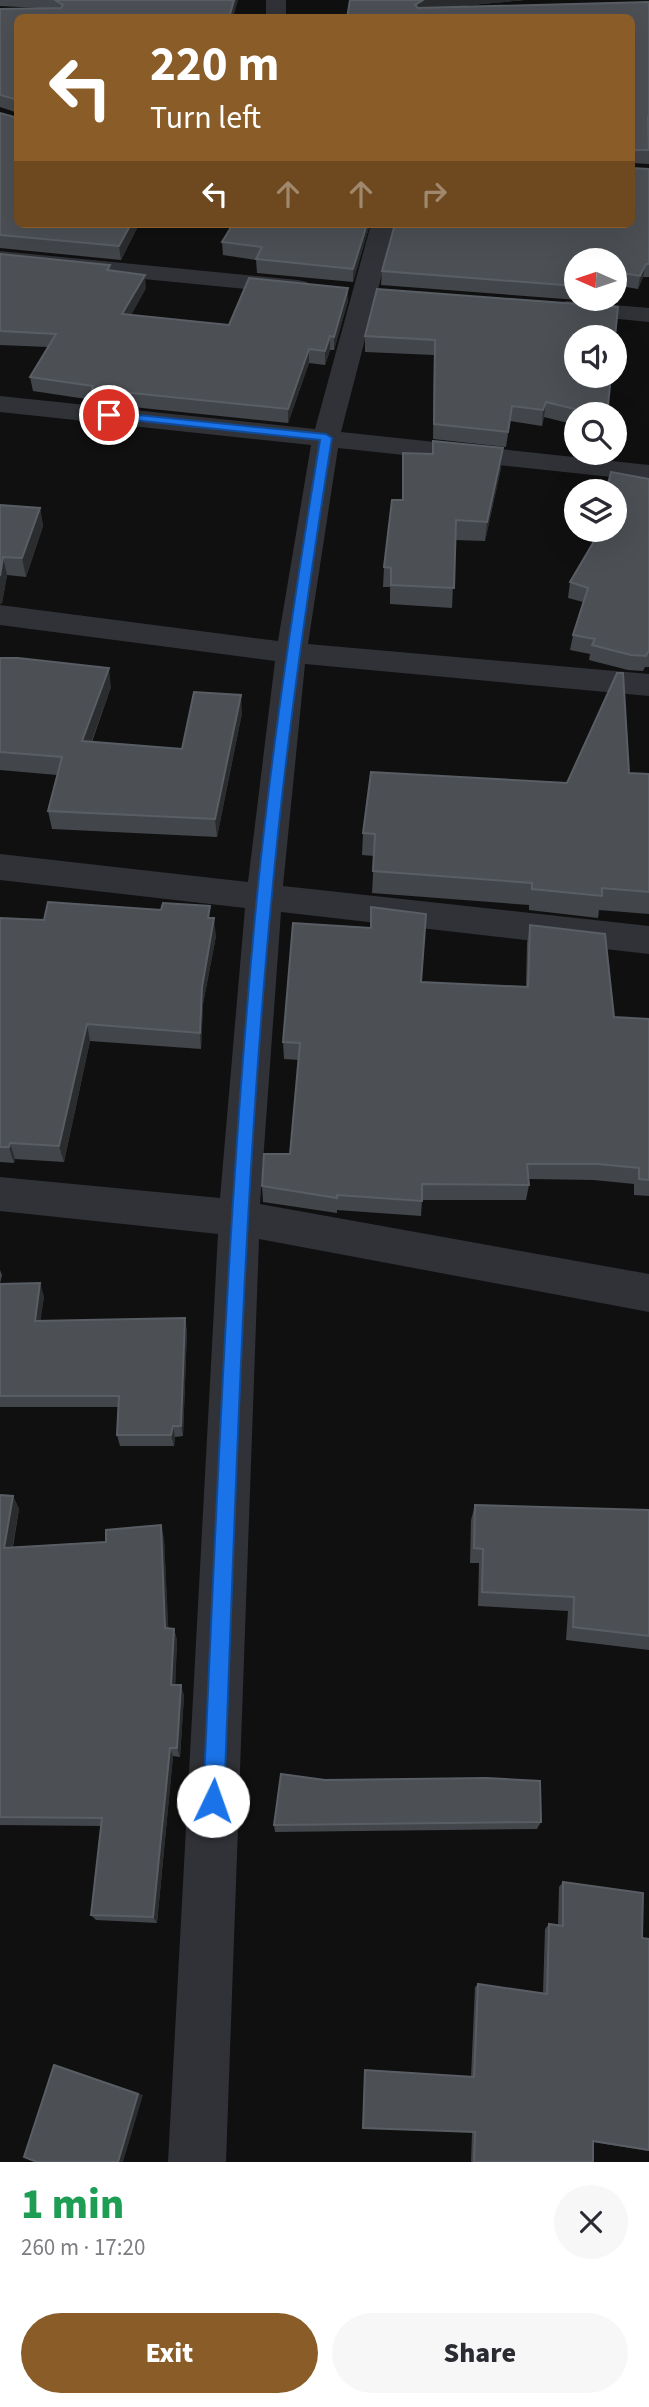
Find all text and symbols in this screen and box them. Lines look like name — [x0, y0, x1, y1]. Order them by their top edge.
text: 220 m — [150, 30, 279, 100]
icon: left — [35, 42, 126, 133]
text: Turn left — [150, 95, 261, 141]
icon: left — [196, 175, 234, 213]
icon: ahead — [269, 175, 307, 213]
icon: ahead — [342, 175, 380, 213]
icon: right — [415, 175, 453, 213]
north arrow — [564, 248, 626, 312]
map controls — [564, 248, 627, 542]
button: sound — [564, 325, 627, 388]
pin — [79, 385, 139, 445]
icon: arrive — [90, 396, 128, 434]
button: search — [564, 402, 627, 465]
button: layers — [564, 479, 627, 542]
position arrow — [176, 1764, 250, 1838]
text: 1 min — [21, 2175, 124, 2235]
button: close — [554, 2185, 628, 2259]
text: 260 m · 17:20 — [21, 2231, 145, 2264]
button: Exit — [21, 2313, 318, 2393]
button: Share — [332, 2313, 628, 2393]

